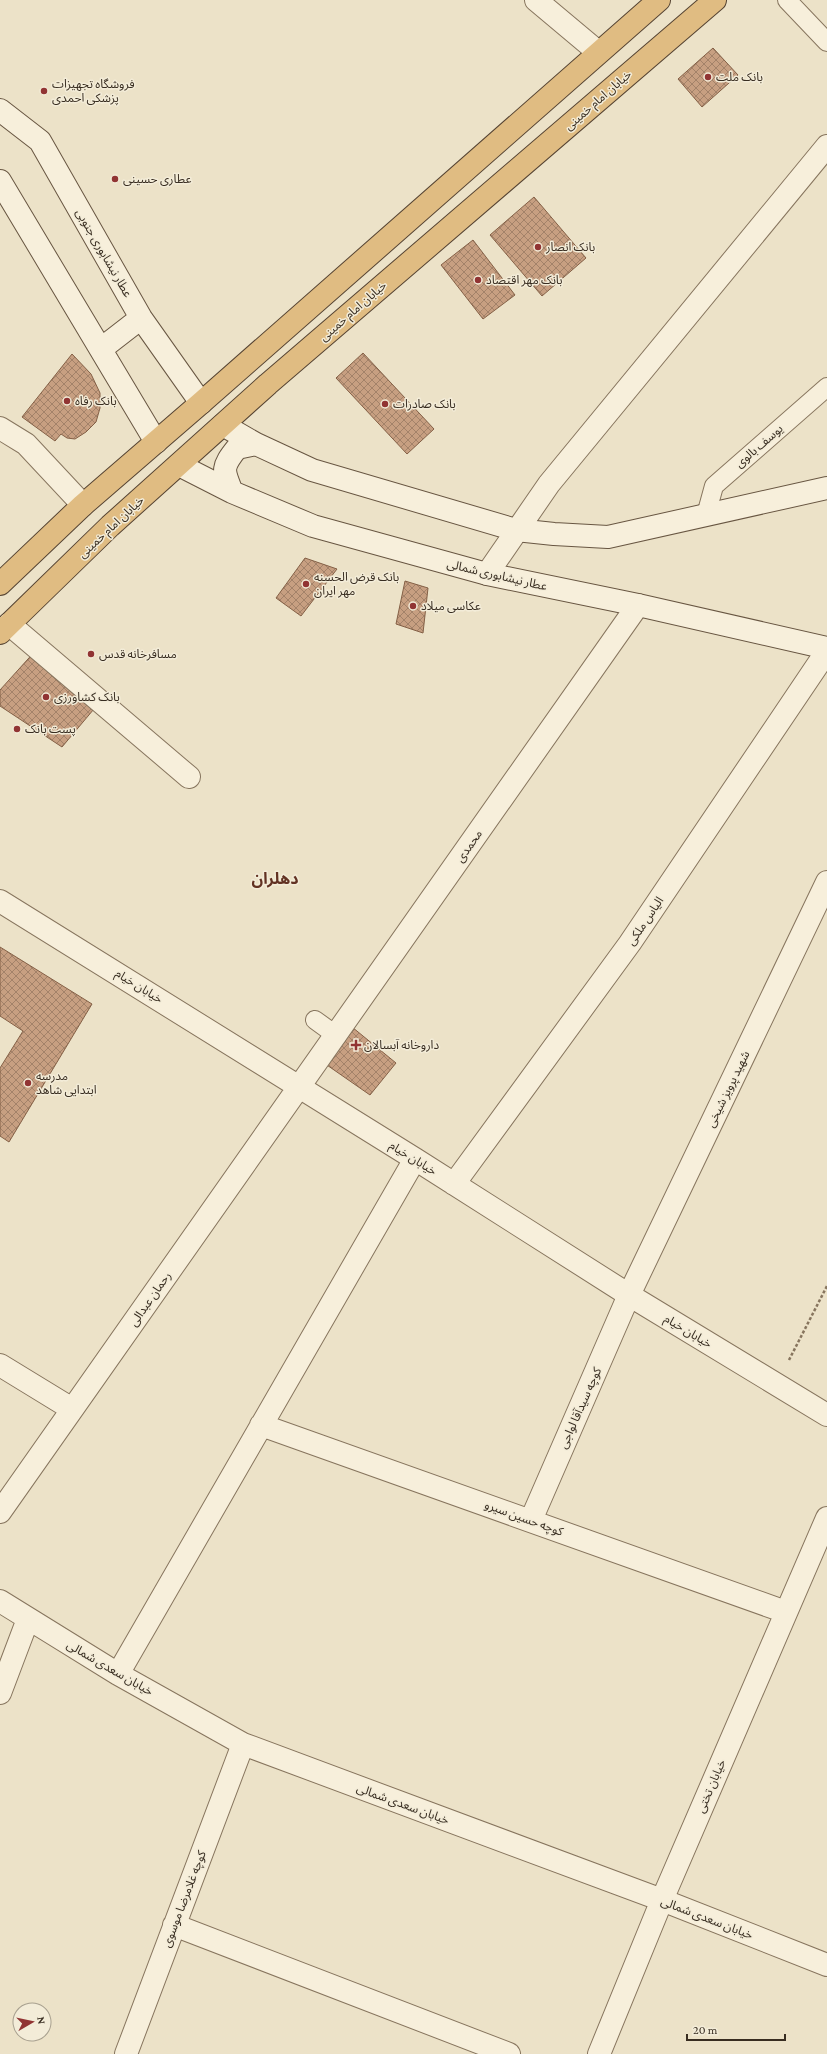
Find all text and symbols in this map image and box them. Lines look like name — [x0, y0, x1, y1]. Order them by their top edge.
street label: خیابان امام خمینی — [562, 67, 636, 134]
place label: بانک ملت — [716, 70, 763, 84]
marker: بانک ملت — [703, 72, 713, 82]
place label: فروشگاه تجهیزات پزشکی احمدی — [52, 77, 135, 106]
marker: فروشگاه تجهیزات پزشکی احمدی — [39, 86, 49, 96]
place label: عطاری حسینی — [123, 172, 192, 186]
marker: عطاری حسینی — [110, 174, 120, 184]
street label: عطار نیشابوری جنوبی — [73, 206, 135, 300]
place label: بانک انصار — [545, 240, 595, 254]
marker: بانک انصار — [533, 242, 543, 252]
place label: بانک مهر اقتصاد — [486, 273, 563, 287]
marker: بانک مهر اقتصاد — [473, 275, 483, 285]
street label: خیابان امام خمینی — [317, 278, 391, 345]
place label: بانک رفاه — [75, 394, 117, 408]
marker: بانک رفاه — [62, 396, 72, 406]
place label: بانک صادرات — [393, 397, 456, 411]
marker: بانک صادرات — [380, 399, 390, 409]
street label: یوسف بالوی — [732, 421, 786, 471]
street label: خیابان امام خمینی — [75, 493, 148, 562]
street label: عطار نیشابوری شمالی — [445, 557, 549, 593]
place label: بانک قرض الحسنه مهر ایران — [314, 570, 399, 598]
marker: بانک قرض الحسنه مهر ایران — [301, 579, 311, 589]
place label: عکاسی میلاد — [421, 599, 481, 613]
marker: عکاسی میلاد — [408, 601, 418, 611]
place label: مسافرخانه قدس — [99, 647, 177, 661]
marker: مسافرخانه قدس — [86, 649, 96, 659]
place label: بانک کشاورزی — [54, 690, 120, 704]
marker: بانک کشاورزی — [41, 692, 51, 702]
place label: پست بانک — [25, 722, 76, 737]
marker: پست بانک — [12, 724, 22, 734]
street label: محمدی — [453, 827, 485, 865]
district label: دهلران — [251, 870, 299, 888]
street label: الیاس ملکی — [624, 894, 666, 948]
street label: خیابان خیام — [112, 966, 165, 1008]
place label: داروخانه آبسالان — [364, 1038, 439, 1052]
marker: داروخانه آبسالان — [351, 1040, 361, 1050]
street label: شهید پرویز شیخی — [703, 1049, 754, 1130]
place label: مدرسه ابتدایی شاهد — [36, 1069, 97, 1097]
marker: مدرسه ابتدایی شاهد — [23, 1078, 33, 1088]
street label: خیابان خیام — [386, 1138, 439, 1180]
street label: رحمان عبدالی — [126, 1269, 174, 1329]
street label: خیابان خیام — [661, 1311, 714, 1352]
street label: کوچه سیدآقا لواجی — [556, 1364, 606, 1451]
street label: کوچه حسین سیرو — [482, 1497, 566, 1540]
street label: خیابان سعدی شمالی — [64, 1638, 156, 1698]
street label: خیابان تختی — [693, 1757, 729, 1815]
street label: خیابان سعدی شمالی — [355, 1781, 451, 1827]
street label: کوچه غلامرضا موسوی — [159, 1848, 210, 1950]
street label: خیابان سعدی شمالی — [659, 1894, 755, 1942]
north arrow — [12, 2002, 52, 2042]
text: N — [35, 2016, 48, 2026]
scale bar — [687, 2016, 785, 2042]
text: 20 m — [693, 2023, 718, 2037]

